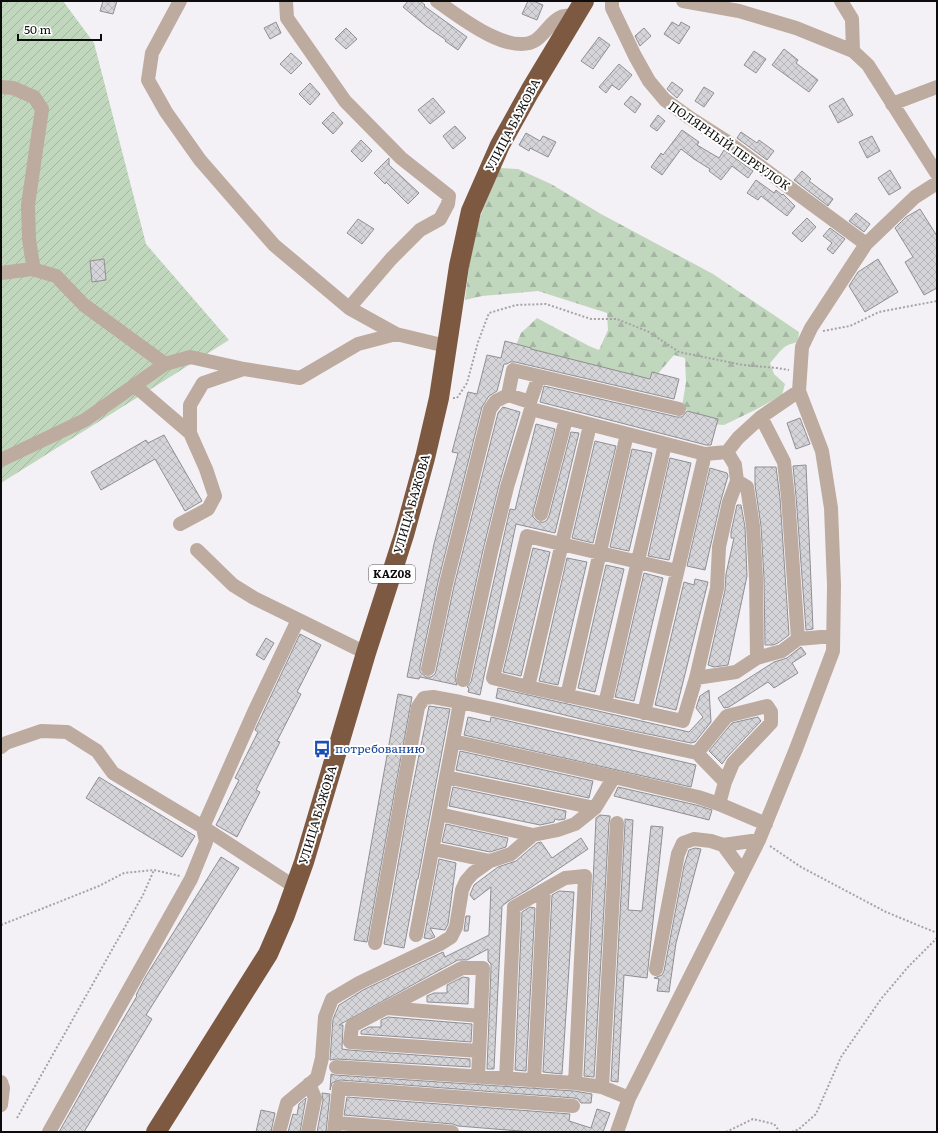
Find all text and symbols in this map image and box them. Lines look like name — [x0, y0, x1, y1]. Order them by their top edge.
scale bar — [18, 16, 101, 42]
text: 50 m — [24, 20, 51, 38]
street label: УЛИЦА БАЖОВА — [480, 75, 544, 174]
street label: ПОЛЯРНЫЙ ПЕРЕУЛОК — [665, 96, 794, 194]
street label: УЛИЦА БАЖОВА — [388, 452, 434, 556]
road number: KAZ08 — [369, 565, 415, 583]
bus stop icon: потребованию — [312, 739, 332, 759]
place label: потребованию — [335, 739, 425, 757]
street label: УЛИЦА БАЖОВА — [293, 763, 341, 867]

